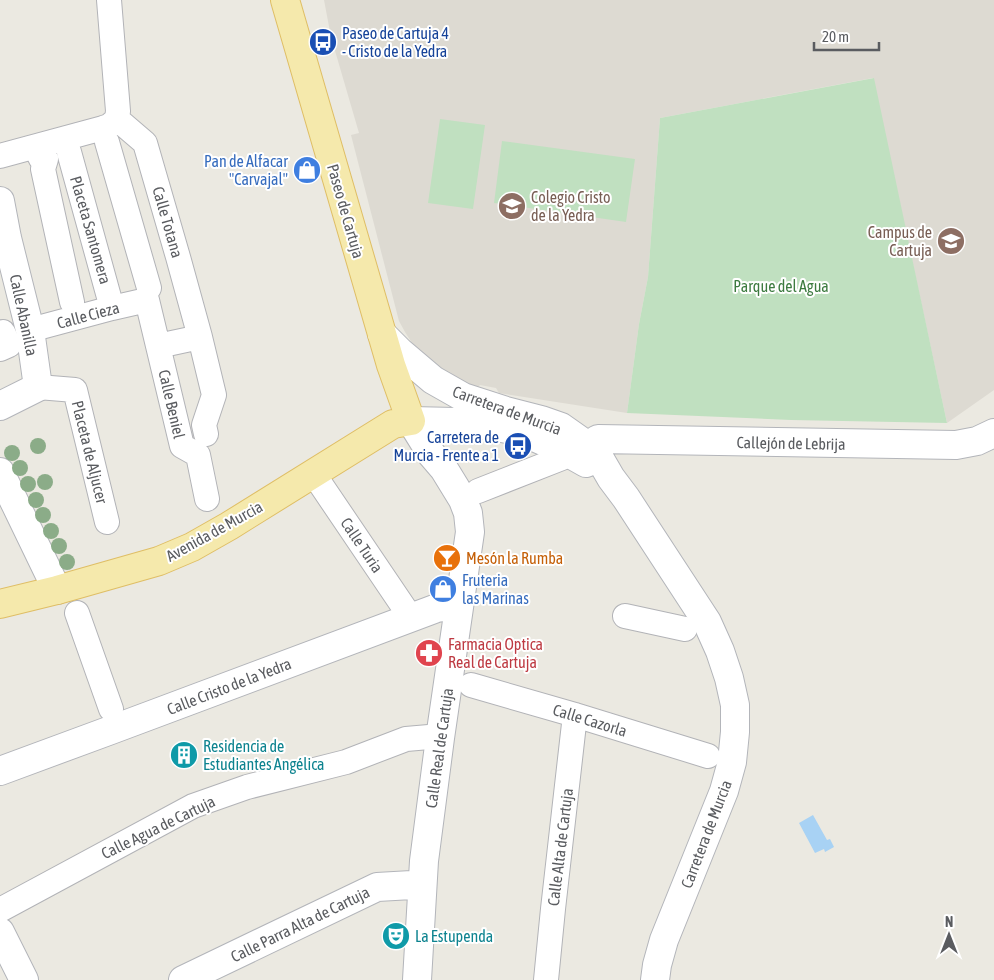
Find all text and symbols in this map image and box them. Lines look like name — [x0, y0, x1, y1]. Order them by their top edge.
scale bar — [814, 20, 879, 52]
place label: Paseo de Cartuja 4 - Cristo de la Yedra — [342, 24, 449, 60]
bus stop icon: Paseo de Cartuja 4 - Cristo de la Yedra — [308, 27, 338, 57]
text: 20 m — [822, 28, 849, 45]
place label: Pan de Alfacar "Carvajal" — [204, 152, 288, 189]
shop icon: Pan de Alfacar "Carvajal" — [292, 155, 322, 185]
street label: Paseo de Cartuja — [323, 162, 368, 260]
street label: Placeta Santomera — [67, 174, 115, 286]
street label: Calle Totana — [149, 184, 187, 260]
place label: Colegio Cristo de la Yedra — [531, 188, 611, 224]
school or university icon: Colegio Cristo de la Yedra — [497, 191, 527, 221]
place label: Campus de Cartuja — [868, 223, 932, 260]
school or university icon: Campus de Cartuja — [936, 226, 966, 256]
street label: Calle Abanilla — [7, 273, 41, 357]
park label: Parque del Agua — [733, 277, 829, 296]
street label: Calle Cieza — [55, 298, 121, 332]
street label: Calle Beniel — [155, 368, 189, 441]
street label: Carretera de Murcia — [450, 382, 564, 438]
street label: Placeta de Aljucer — [68, 399, 112, 506]
place label: Carretera de Murcia - Frente a 1 — [393, 428, 499, 464]
bus stop icon: Carretera de Murcia - Frente a 1 — [503, 431, 533, 461]
street label: Callejón de Lebrija — [736, 433, 846, 454]
street label: Avenida de Murcia — [163, 497, 265, 565]
street label: Calle Turia — [337, 514, 387, 576]
bar icon: Mesón la Rumba — [432, 543, 462, 573]
place label: Mesón la Rumba — [466, 549, 563, 567]
place label: Fruteria las Marinas — [462, 571, 529, 607]
shop icon: Fruteria las Marinas — [428, 574, 458, 604]
place label: Farmacia Optica Real de Cartuja — [448, 635, 543, 672]
pharmacy icon: Farmacia Optica Real de Cartuja — [414, 638, 444, 668]
street label: Calle Cristo de la Yedra — [164, 654, 294, 718]
street label: Calle Real de Cartuja — [422, 687, 457, 809]
street label: Calle Cazorla — [551, 700, 629, 740]
place label: Residencia de Estudiantes Angélica — [203, 737, 325, 774]
building icon: Residencia de Estudiantes Angélica — [169, 740, 199, 770]
street label: Carretera de Murcia — [677, 777, 735, 891]
street label: Calle Alta de Cartuja — [544, 787, 577, 907]
street label: Calle Agua de Cartuja — [98, 792, 218, 863]
street label: Calle Parra Alta de Cartuja — [228, 883, 373, 966]
north arrow — [924, 910, 974, 960]
text: N — [945, 914, 953, 930]
theatre icon: La Estupenda — [381, 921, 411, 951]
place label: La Estupenda — [415, 927, 493, 946]

